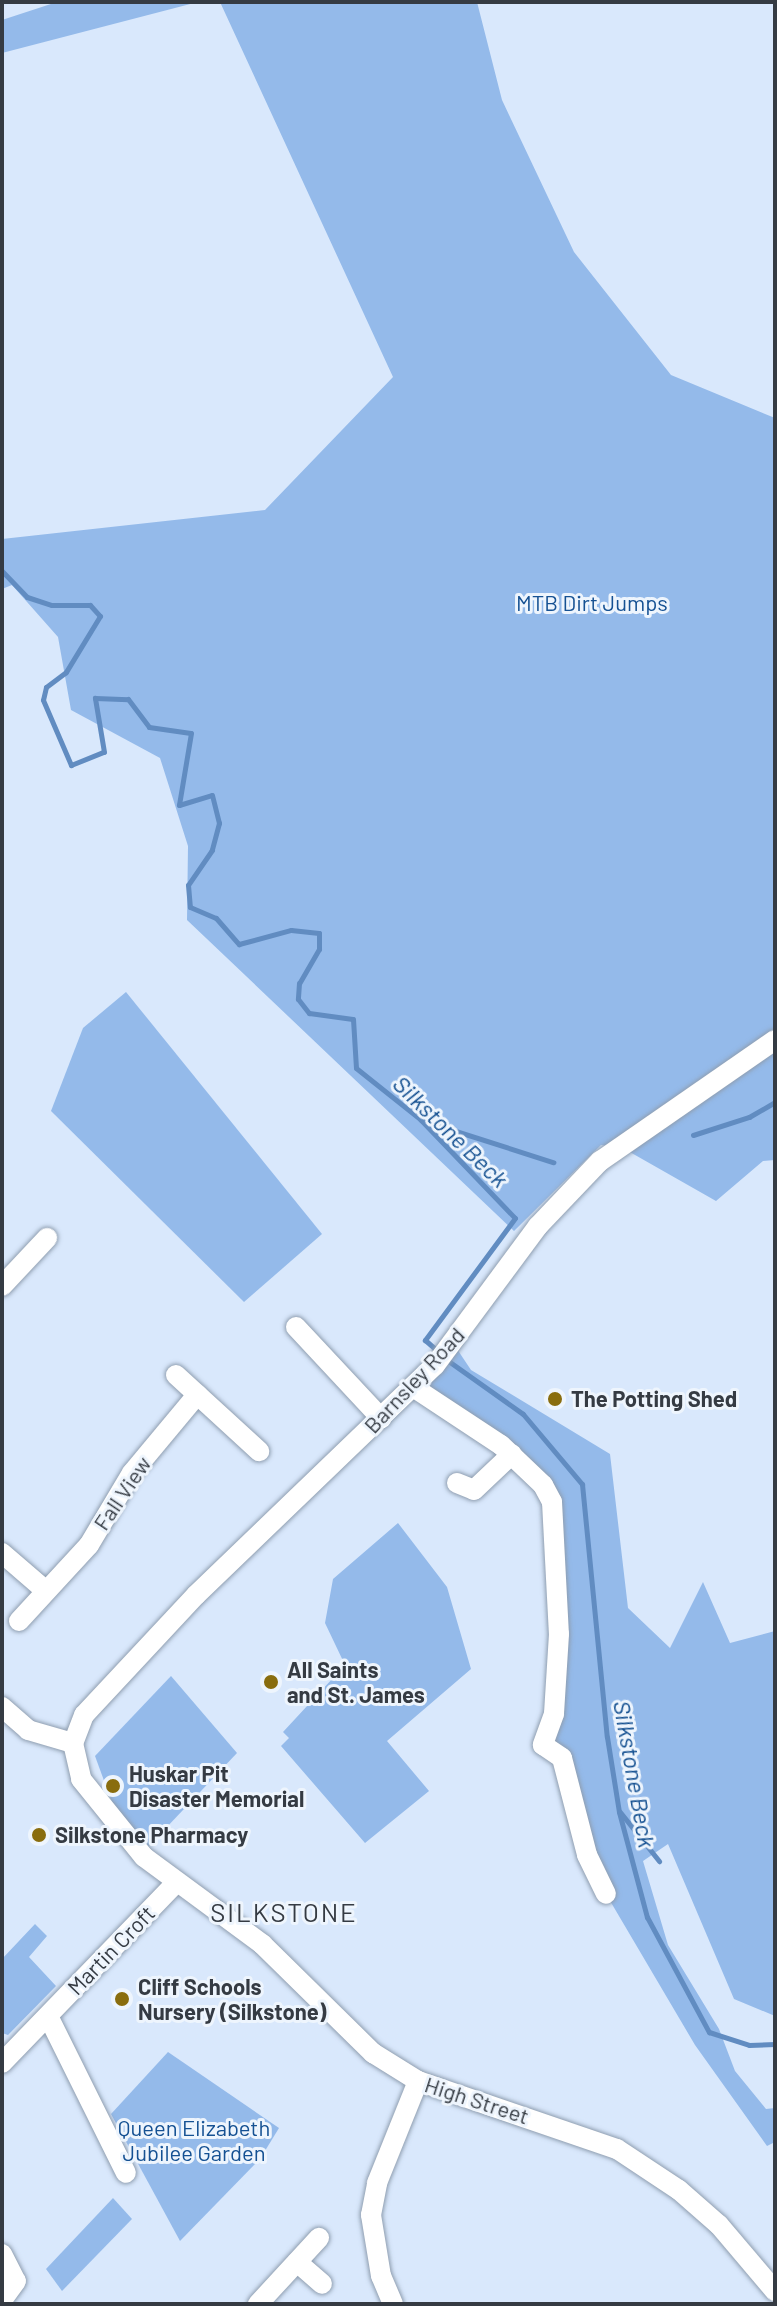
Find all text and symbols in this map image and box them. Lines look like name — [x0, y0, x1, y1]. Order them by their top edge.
park label: MTB Dirt Jumps — [516, 590, 668, 616]
water label: Silkstone Beck — [388, 1069, 514, 1193]
street label: Barnsley Road — [358, 1322, 470, 1438]
place label: The Potting Shed — [571, 1386, 737, 1412]
marker: The Potting Shed — [546, 1390, 564, 1408]
street label: Fall View — [88, 1451, 156, 1535]
place label: All Saints and St. James — [287, 1656, 425, 1708]
marker: All Saints and St. James — [262, 1673, 280, 1691]
water label: Silkstone Beck — [608, 1698, 662, 1850]
place label: Huskar Pit Disaster Memorial — [129, 1760, 304, 1812]
marker: Huskar Pit Disaster Memorial — [104, 1777, 122, 1795]
place label: Silkstone Pharmacy — [55, 1822, 248, 1848]
marker: Silkstone Pharmacy — [30, 1826, 48, 1844]
district label: SILKSTONE — [210, 1896, 358, 1928]
street label: Martin Croft — [62, 1900, 160, 2000]
place label: Cliff Schools Nursery (Silkstone) — [138, 1973, 326, 2024]
marker: Cliff Schools Nursery (Silkstone) — [113, 1990, 131, 2008]
street label: High Street — [422, 2071, 532, 2129]
park label: Queen Elizabeth Jubilee Garden — [118, 2114, 270, 2166]

